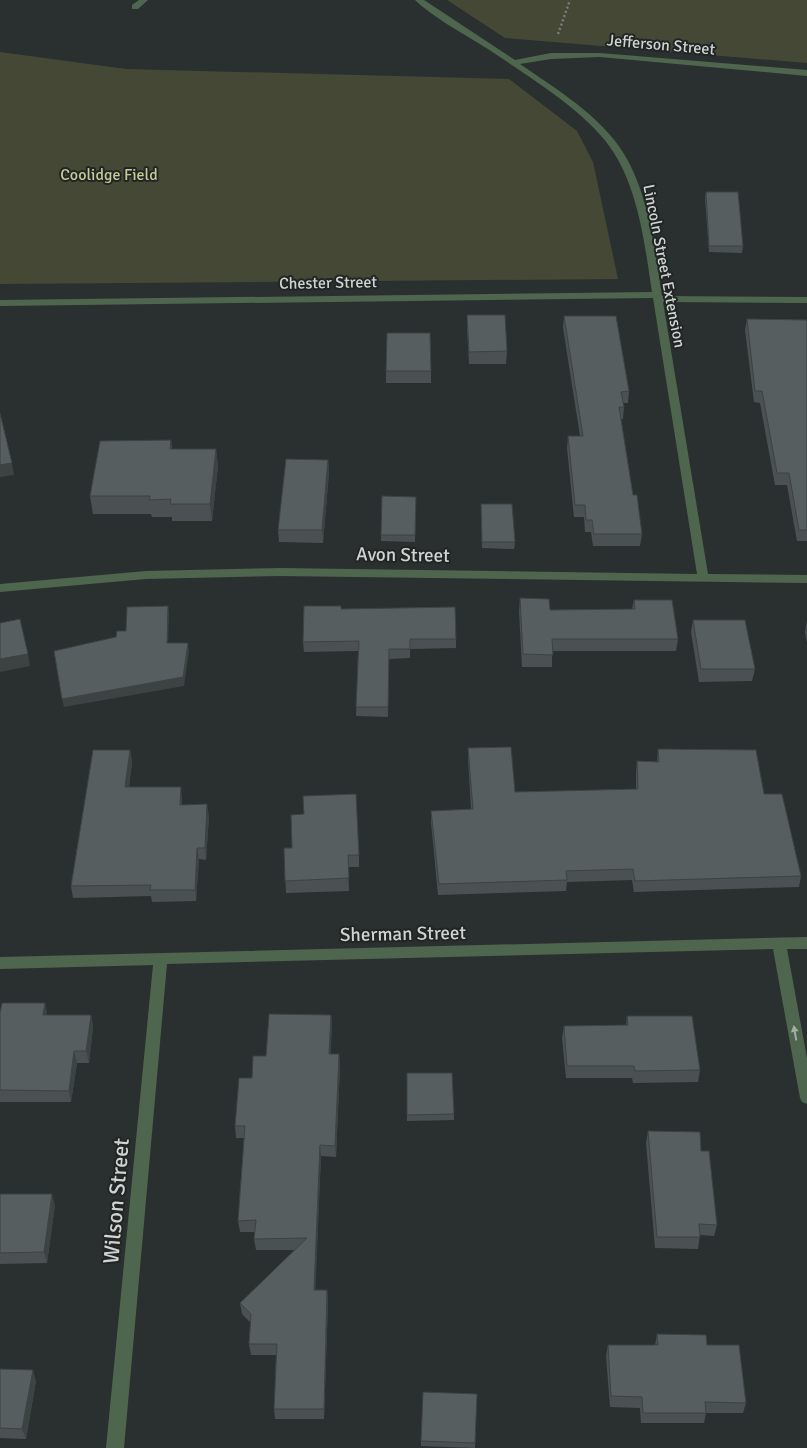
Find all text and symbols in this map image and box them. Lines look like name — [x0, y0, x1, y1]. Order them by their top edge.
street label: Jefferson Street — [606, 30, 716, 60]
park label: Coolidge Field — [60, 165, 158, 185]
street label: Lincoln Street Extension — [638, 183, 690, 349]
street label: Chester Street — [279, 272, 378, 294]
street label: Avon Street — [356, 542, 450, 568]
street label: Sherman Street — [340, 921, 467, 947]
one-way arrow — [791, 1025, 799, 1041]
street label: Wilson Street — [97, 1137, 135, 1265]

